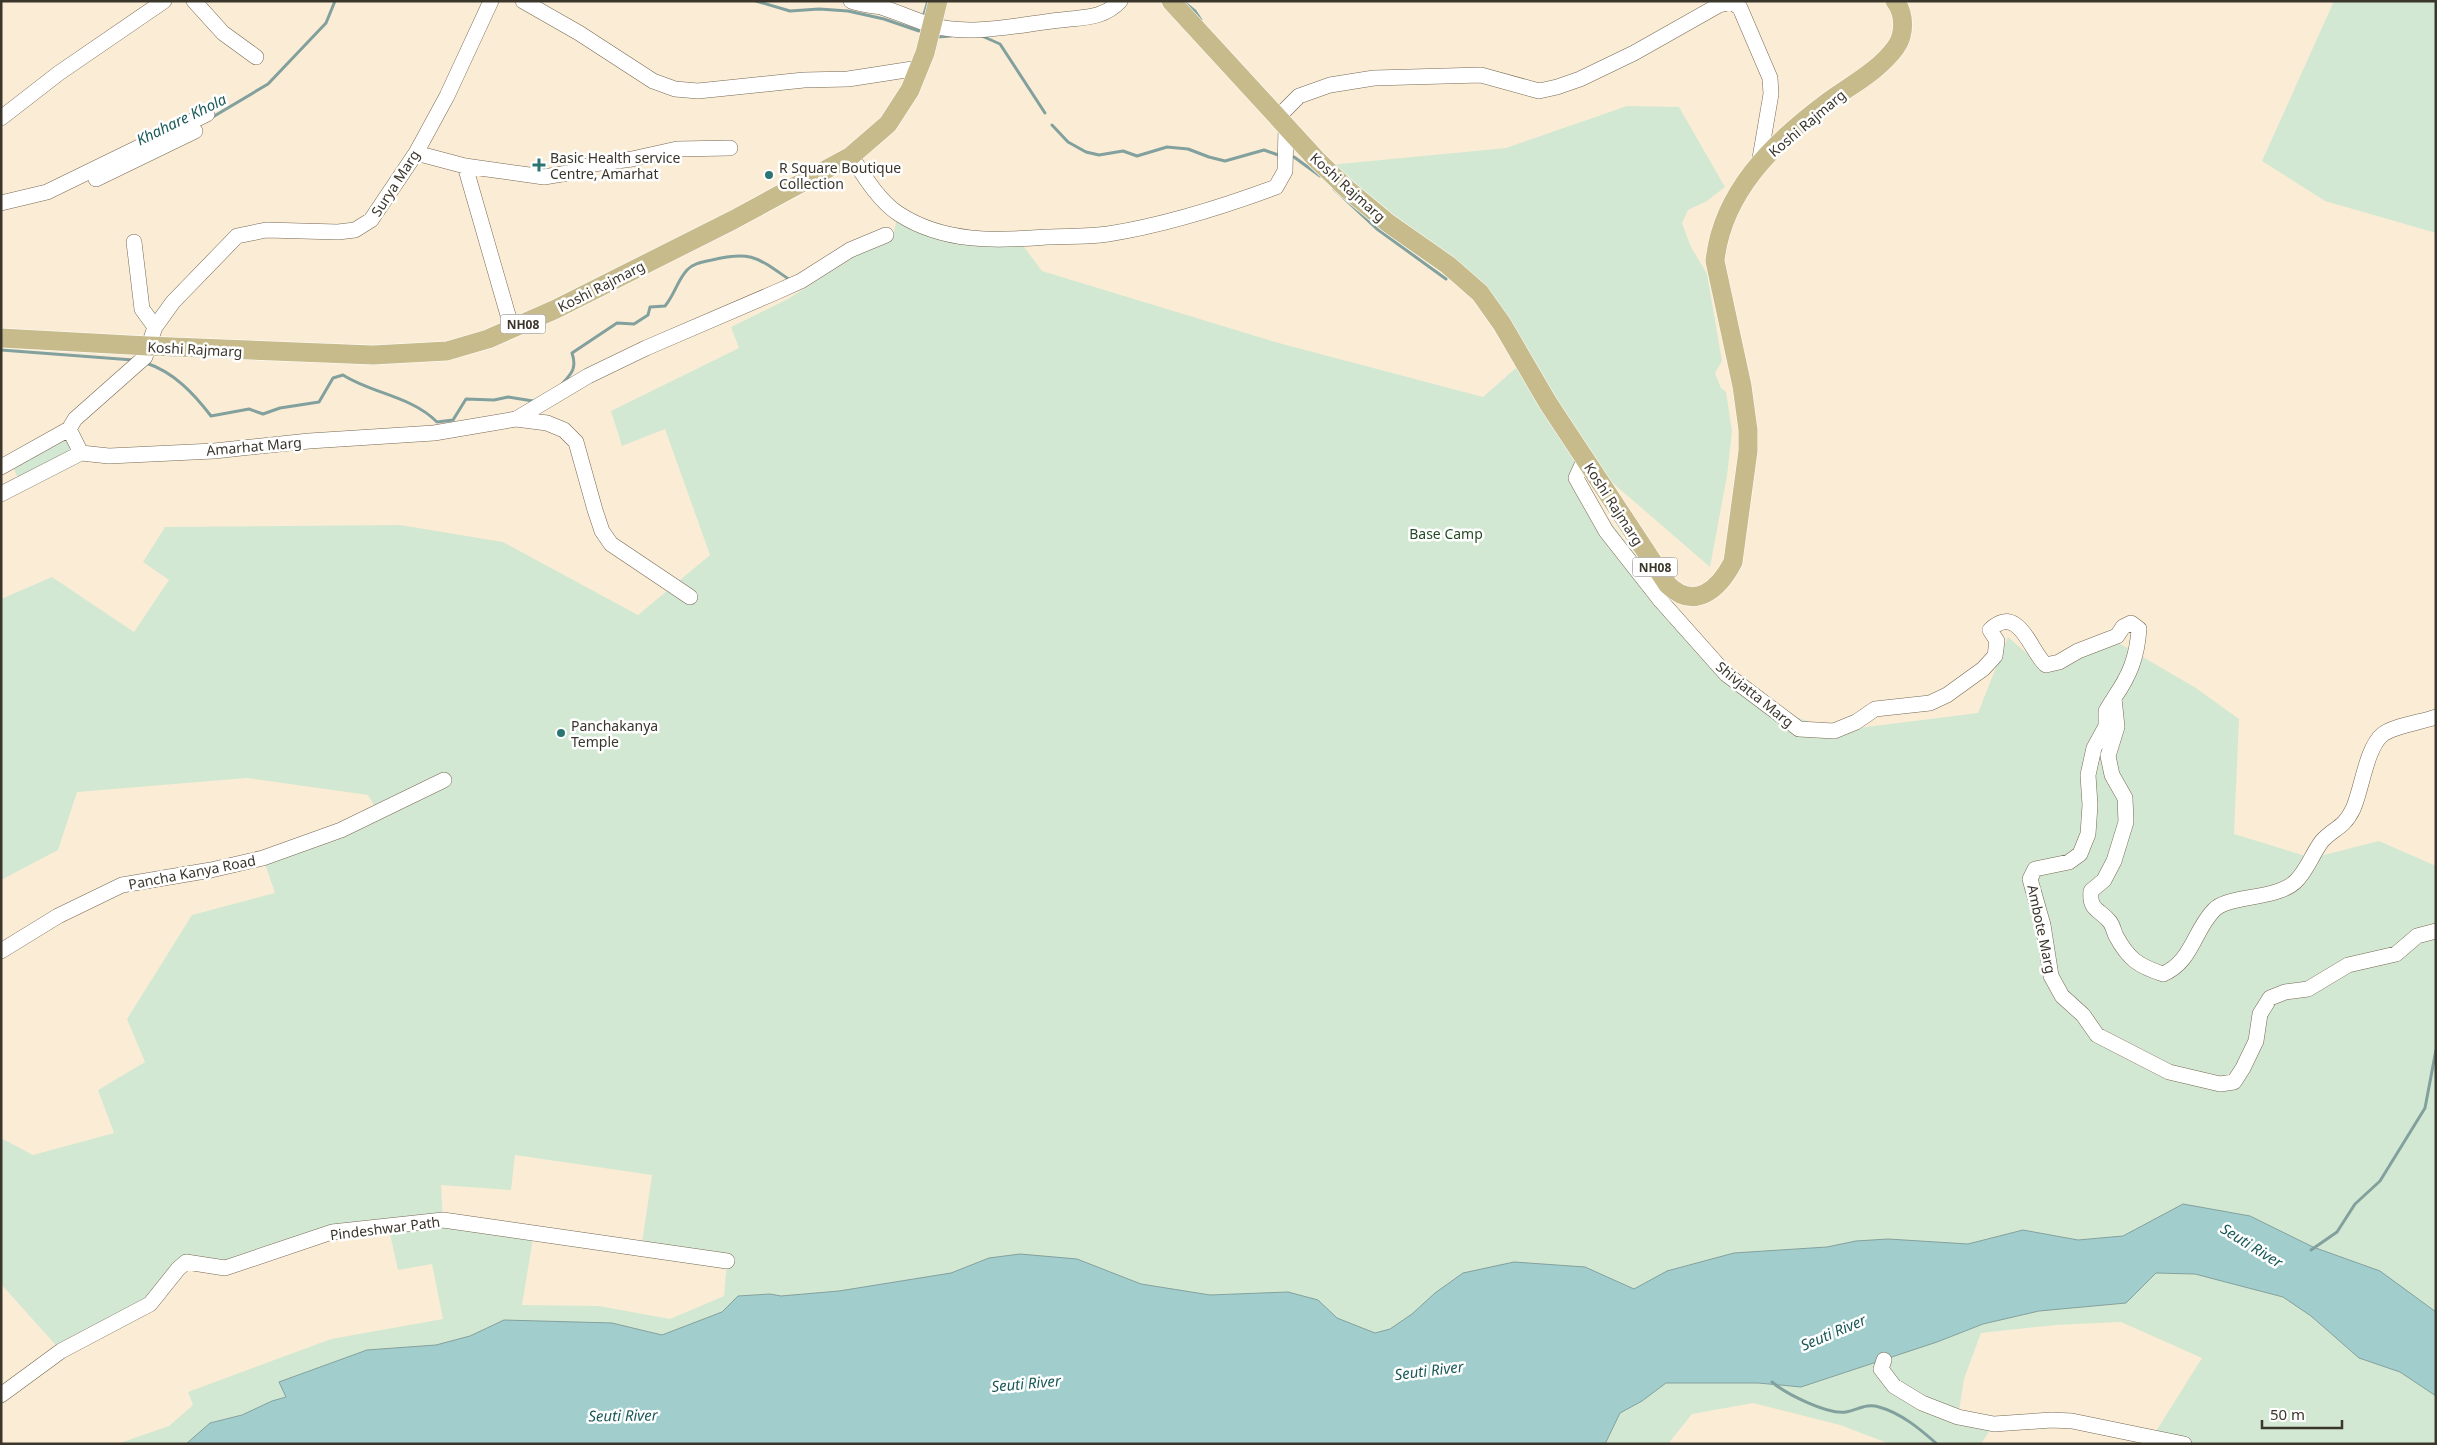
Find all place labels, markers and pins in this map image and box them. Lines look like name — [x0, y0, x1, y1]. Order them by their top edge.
place label: Basic Health service Centre, Amarhat — [550, 148, 681, 183]
marker: Basic Health service Centre, Amarhat — [532, 158, 546, 172]
place label: R Square Boutique Collection — [779, 158, 901, 193]
marker: R Square Boutique Collection — [763, 169, 775, 181]
place label: Panchakanya Temple — [571, 716, 658, 751]
marker: Panchakanya Temple — [555, 727, 567, 739]

